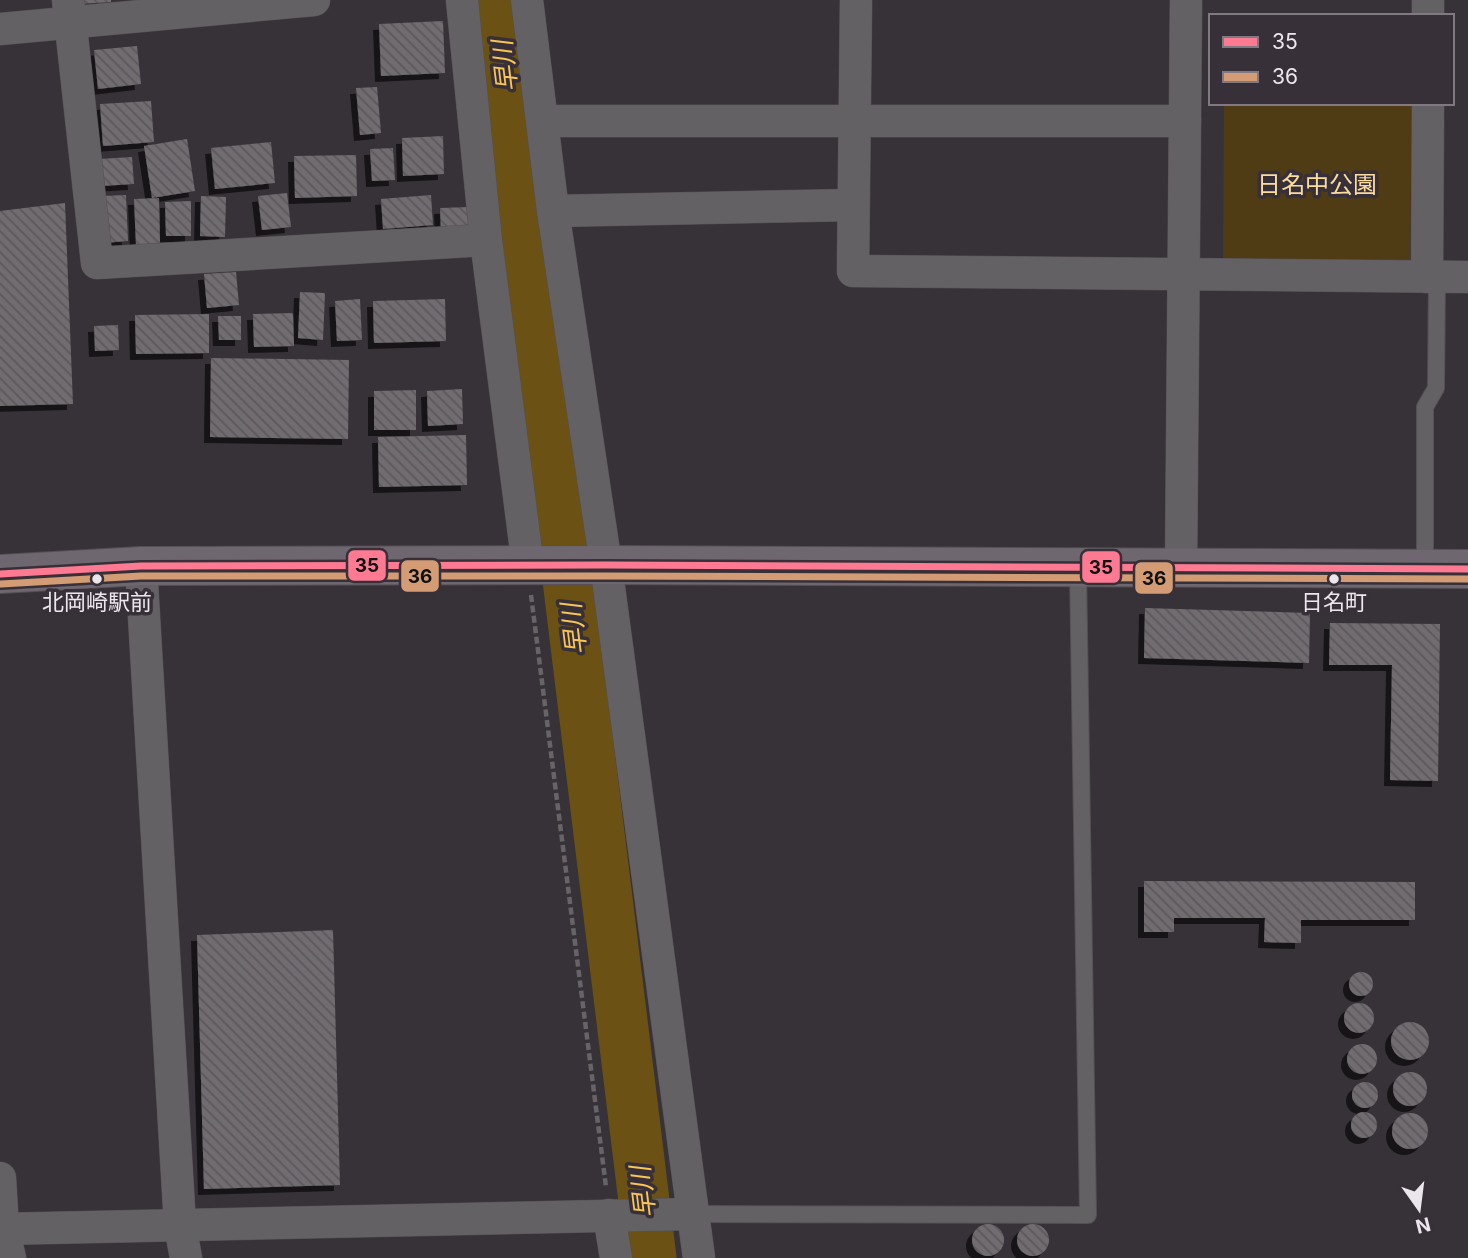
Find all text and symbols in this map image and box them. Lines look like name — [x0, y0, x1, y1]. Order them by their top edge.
legend — [1209, 14, 1454, 105]
text: 35 — [1272, 29, 1298, 54]
water label: 早川 — [486, 35, 523, 94]
text: 36 — [1272, 64, 1298, 89]
park label: 日名中公園 — [1257, 170, 1377, 199]
line badge: 35 — [347, 549, 387, 582]
line badge: 35 — [1081, 550, 1121, 584]
text: 35 — [355, 554, 379, 577]
text: 35 — [1089, 556, 1113, 579]
line badge: 36 — [400, 559, 440, 593]
line badge: 36 — [1134, 561, 1174, 595]
text: 36 — [408, 565, 432, 588]
text: 36 — [1142, 567, 1166, 590]
marker: 北岡崎駅前 — [90, 572, 104, 586]
marker: 日名町 — [1327, 572, 1341, 586]
place label: 北岡崎駅前 — [42, 589, 152, 615]
place label: 日名町 — [1301, 589, 1367, 615]
water label: 早川 — [555, 598, 592, 657]
water label: 早川 — [624, 1161, 661, 1220]
north arrow — [1384, 1174, 1454, 1244]
text: N — [1413, 1212, 1433, 1238]

